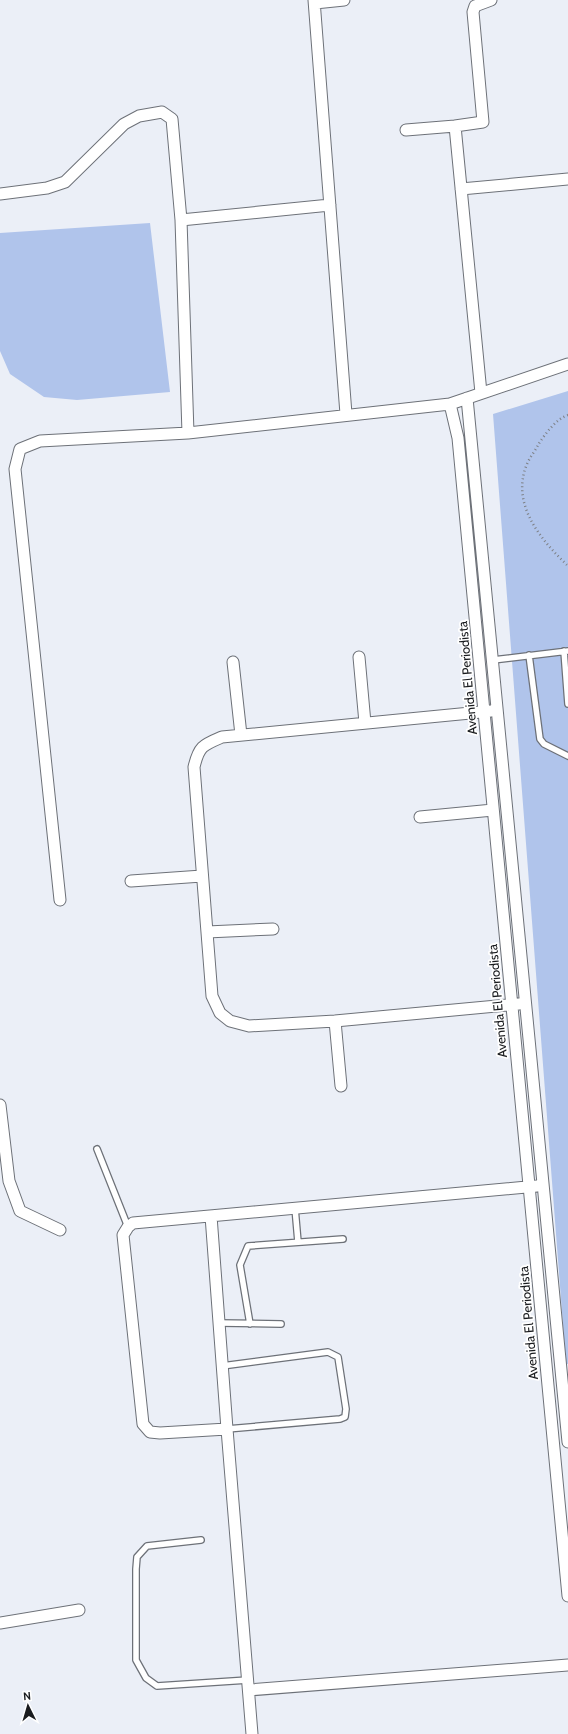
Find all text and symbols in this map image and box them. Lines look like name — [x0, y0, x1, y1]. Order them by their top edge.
street label: Avenida El Periodista — [454, 620, 480, 735]
street label: Avenida El Periodista — [484, 943, 510, 1058]
street label: Avenida El Periodista — [515, 1265, 541, 1380]
north arrow — [8, 1686, 48, 1726]
text: N — [23, 1689, 32, 1703]

